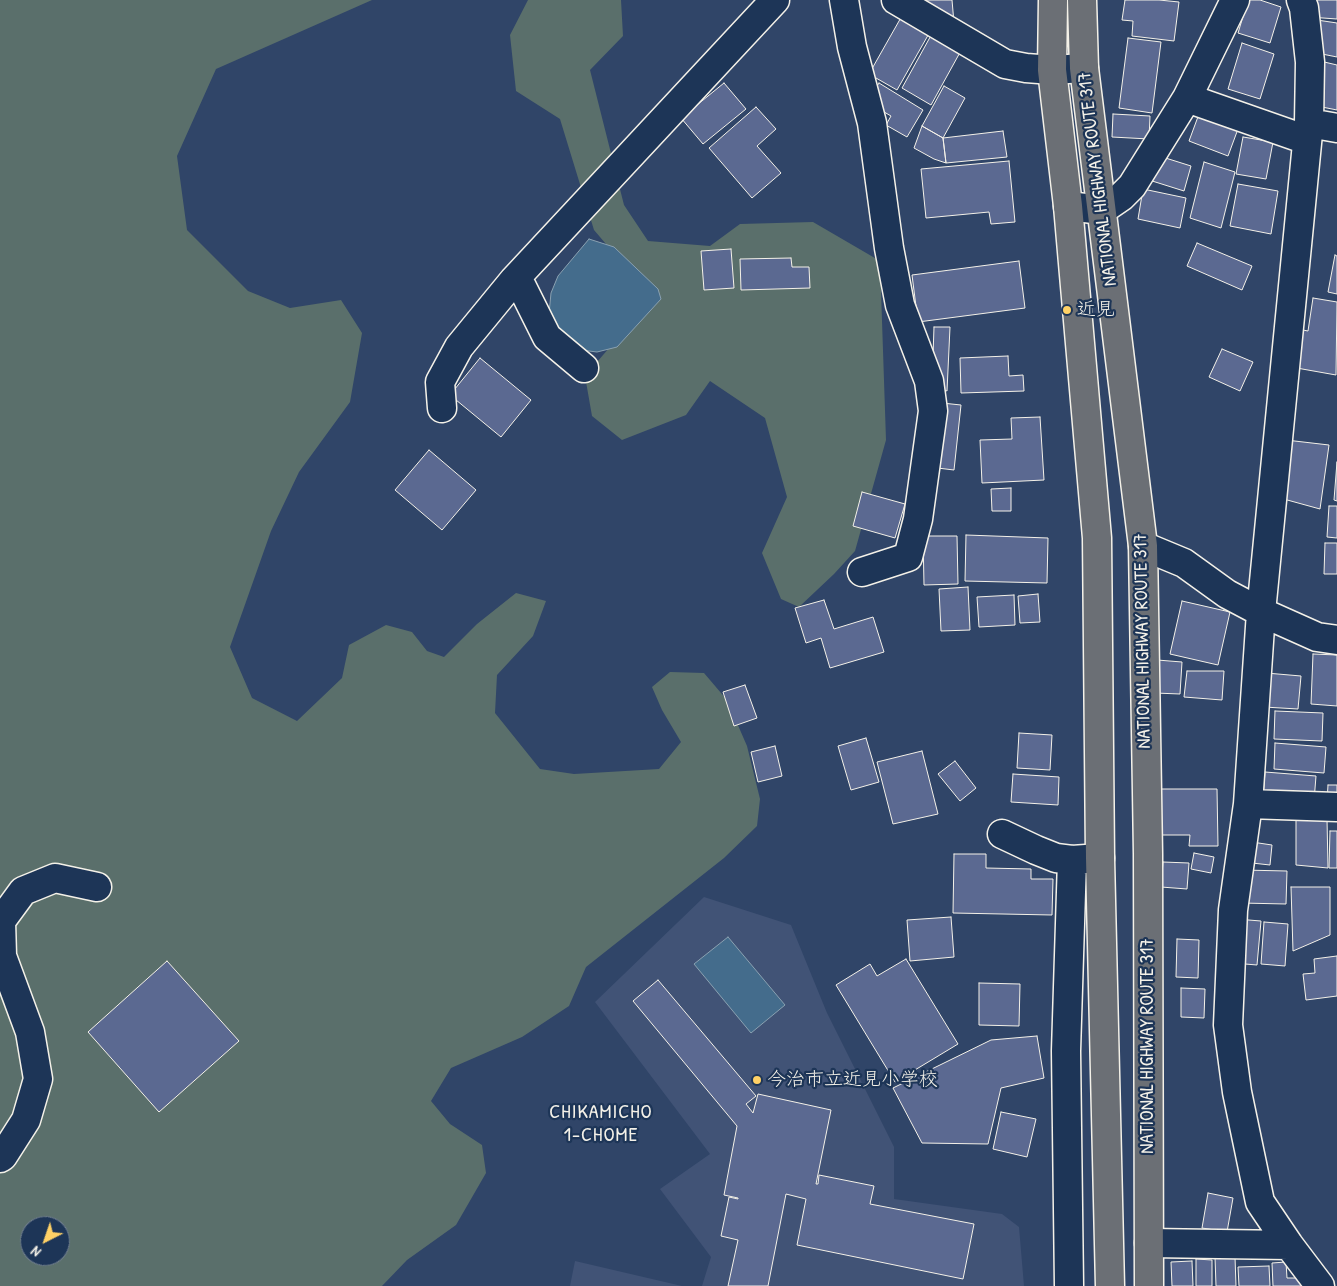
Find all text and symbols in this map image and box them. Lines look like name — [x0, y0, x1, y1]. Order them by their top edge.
street label: NATIONAL HIGHWAY ROUTE 317 — [1074, 71, 1122, 287]
place label: 近見 — [1077, 299, 1115, 321]
marker: 近見 — [1061, 304, 1073, 316]
street label: NATIONAL HIGHWAY ROUTE 317 — [1130, 533, 1156, 749]
street label: NATIONAL HIGHWAY ROUTE 317 — [1137, 938, 1159, 1154]
place label: 今治市立近見小学校 — [767, 1069, 938, 1091]
marker: 今治市立近見小学校 — [751, 1074, 763, 1086]
district label: CHIKAMICHO 1-CHOME — [548, 1101, 654, 1148]
north arrow — [20, 1216, 70, 1266]
text: N — [26, 1242, 45, 1262]

